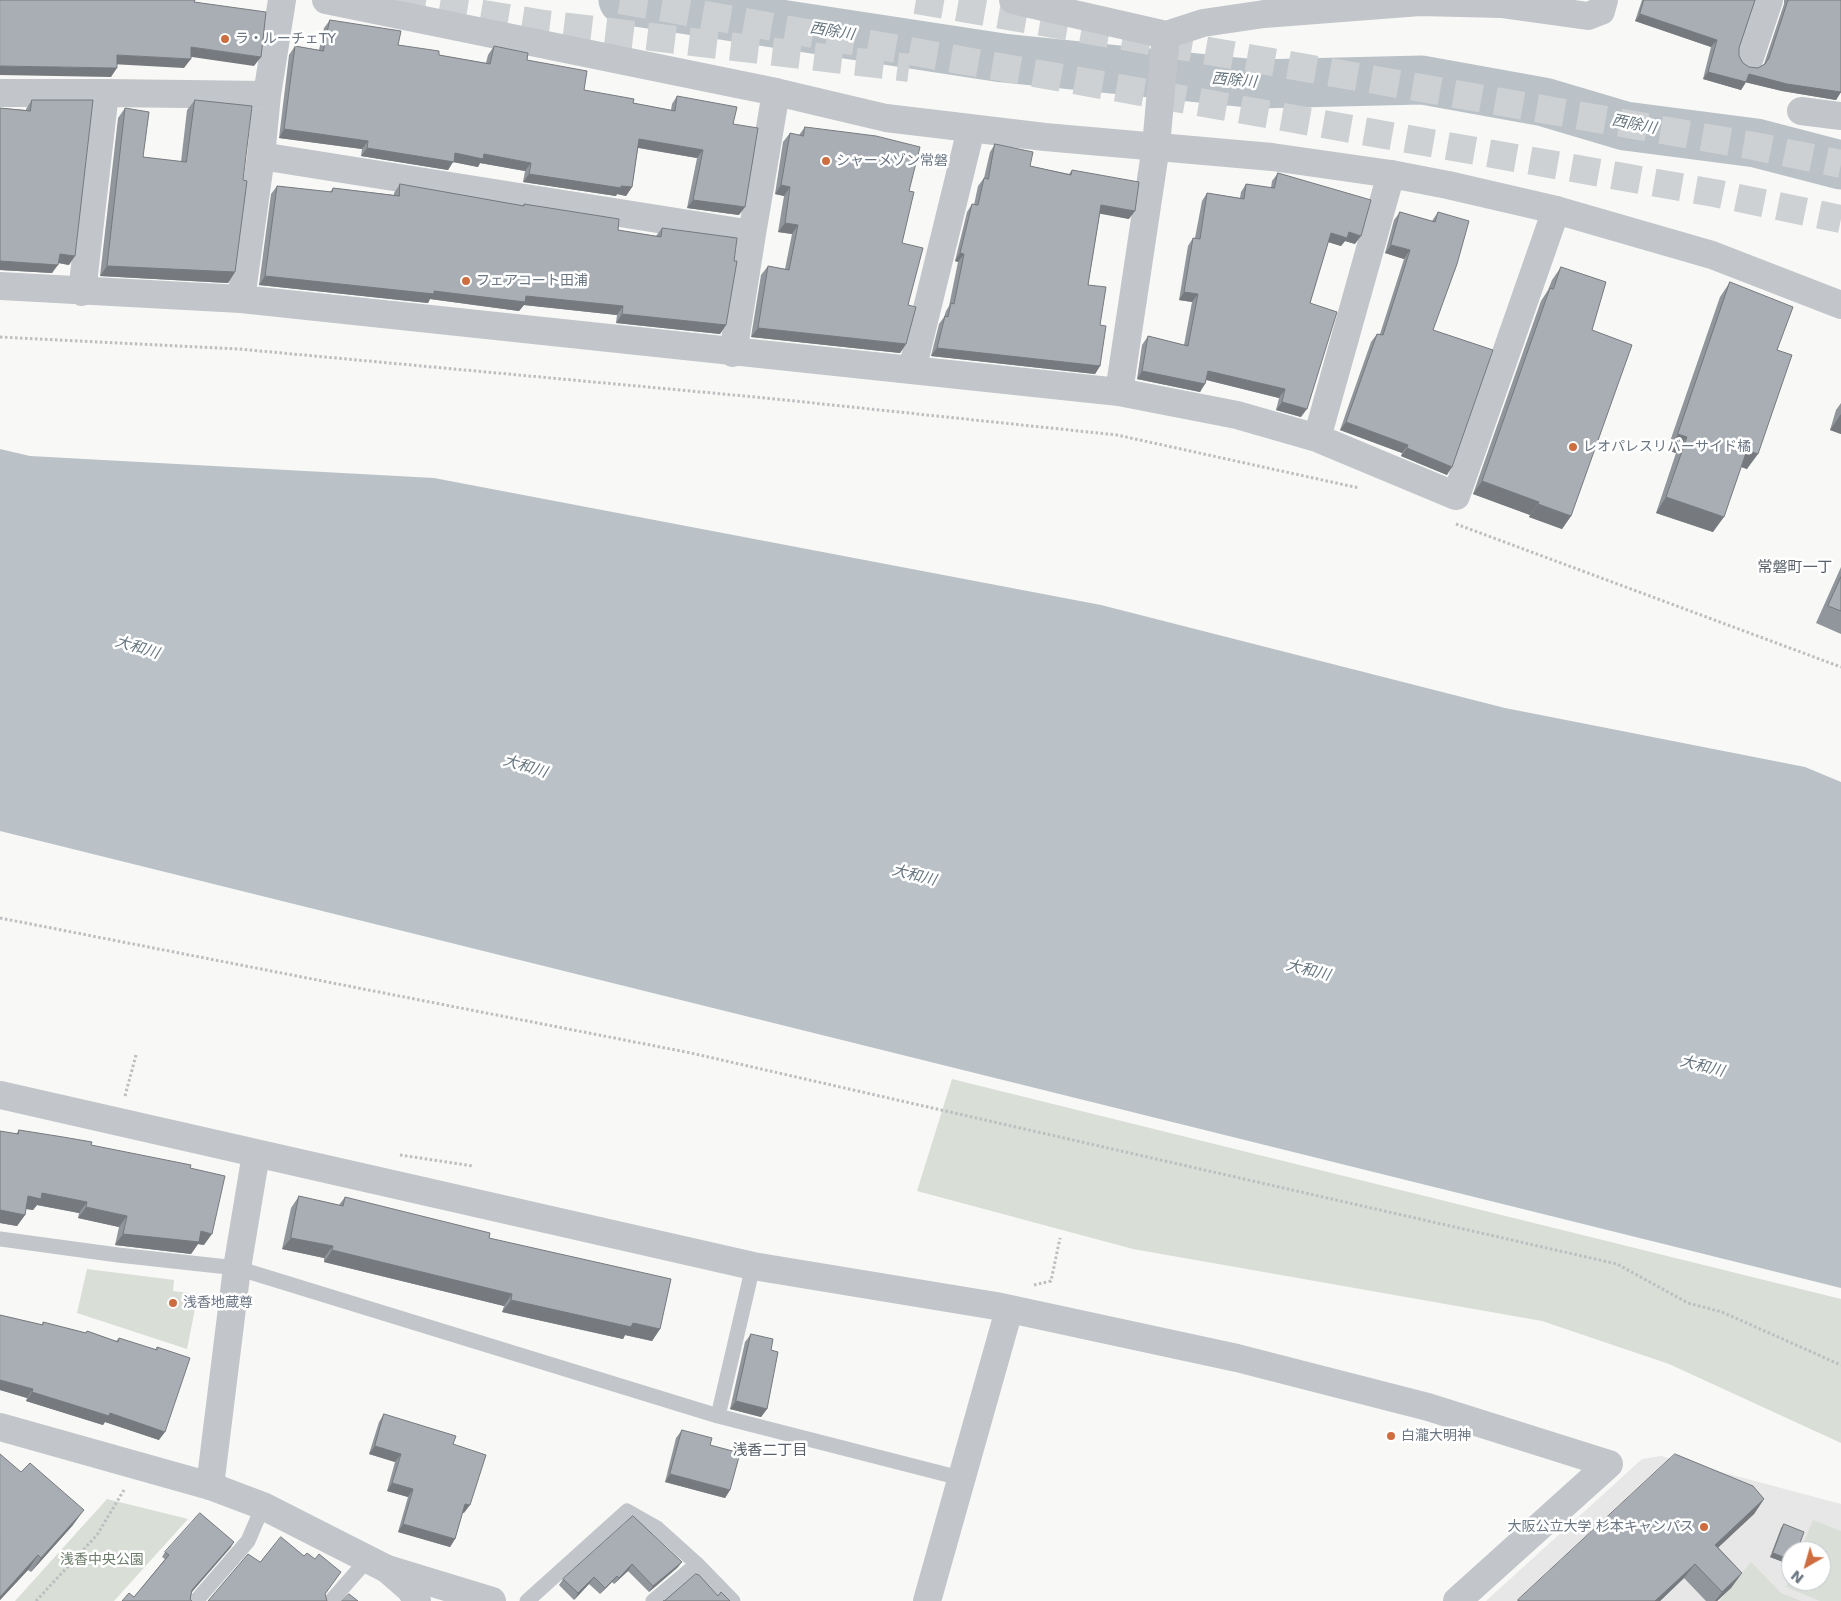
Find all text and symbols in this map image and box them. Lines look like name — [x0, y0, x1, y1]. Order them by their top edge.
water label: 西除川 — [808, 20, 856, 44]
place label: ラ・ルーチェTY — [235, 31, 336, 47]
marker: ラ・ルーチェTY — [219, 33, 231, 45]
water label: 西除川 — [1211, 70, 1257, 92]
water label: 西除川 — [1610, 112, 1658, 138]
place label: シャーメゾン常磐 — [836, 153, 948, 169]
marker: シャーメゾン常磐 — [820, 155, 832, 167]
place label: フェアコート田浦 — [476, 273, 588, 289]
marker: フェアコート田浦 — [460, 275, 472, 287]
place label: レオパレスリバーサイド橘 — [1583, 439, 1751, 455]
marker: レオパレスリバーサイド橘 — [1567, 441, 1579, 453]
district label: 常磐町一丁 — [1758, 559, 1832, 577]
water label: 大和川 — [113, 633, 161, 663]
water label: 大和川 — [501, 752, 549, 782]
water label: 大和川 — [890, 862, 938, 890]
water label: 大和川 — [1284, 957, 1332, 985]
water label: 大和川 — [1678, 1053, 1726, 1081]
place label: 浅香地蔵尊 — [183, 1295, 253, 1311]
marker: 浅香地蔵尊 — [167, 1297, 179, 1309]
place label: 白瀧大明神 — [1401, 1428, 1471, 1444]
marker: 白瀧大明神 — [1385, 1430, 1397, 1442]
district label: 浅香二丁目 — [733, 1442, 807, 1460]
place label: 大阪公立大学 杉本キャンパス — [1508, 1519, 1694, 1535]
marker: 大阪公立大学 杉本キャンパス — [1698, 1521, 1710, 1533]
north arrow — [1781, 1541, 1831, 1591]
park label: 浅香中央公園 — [60, 1552, 144, 1568]
text: N — [1788, 1567, 1807, 1587]

